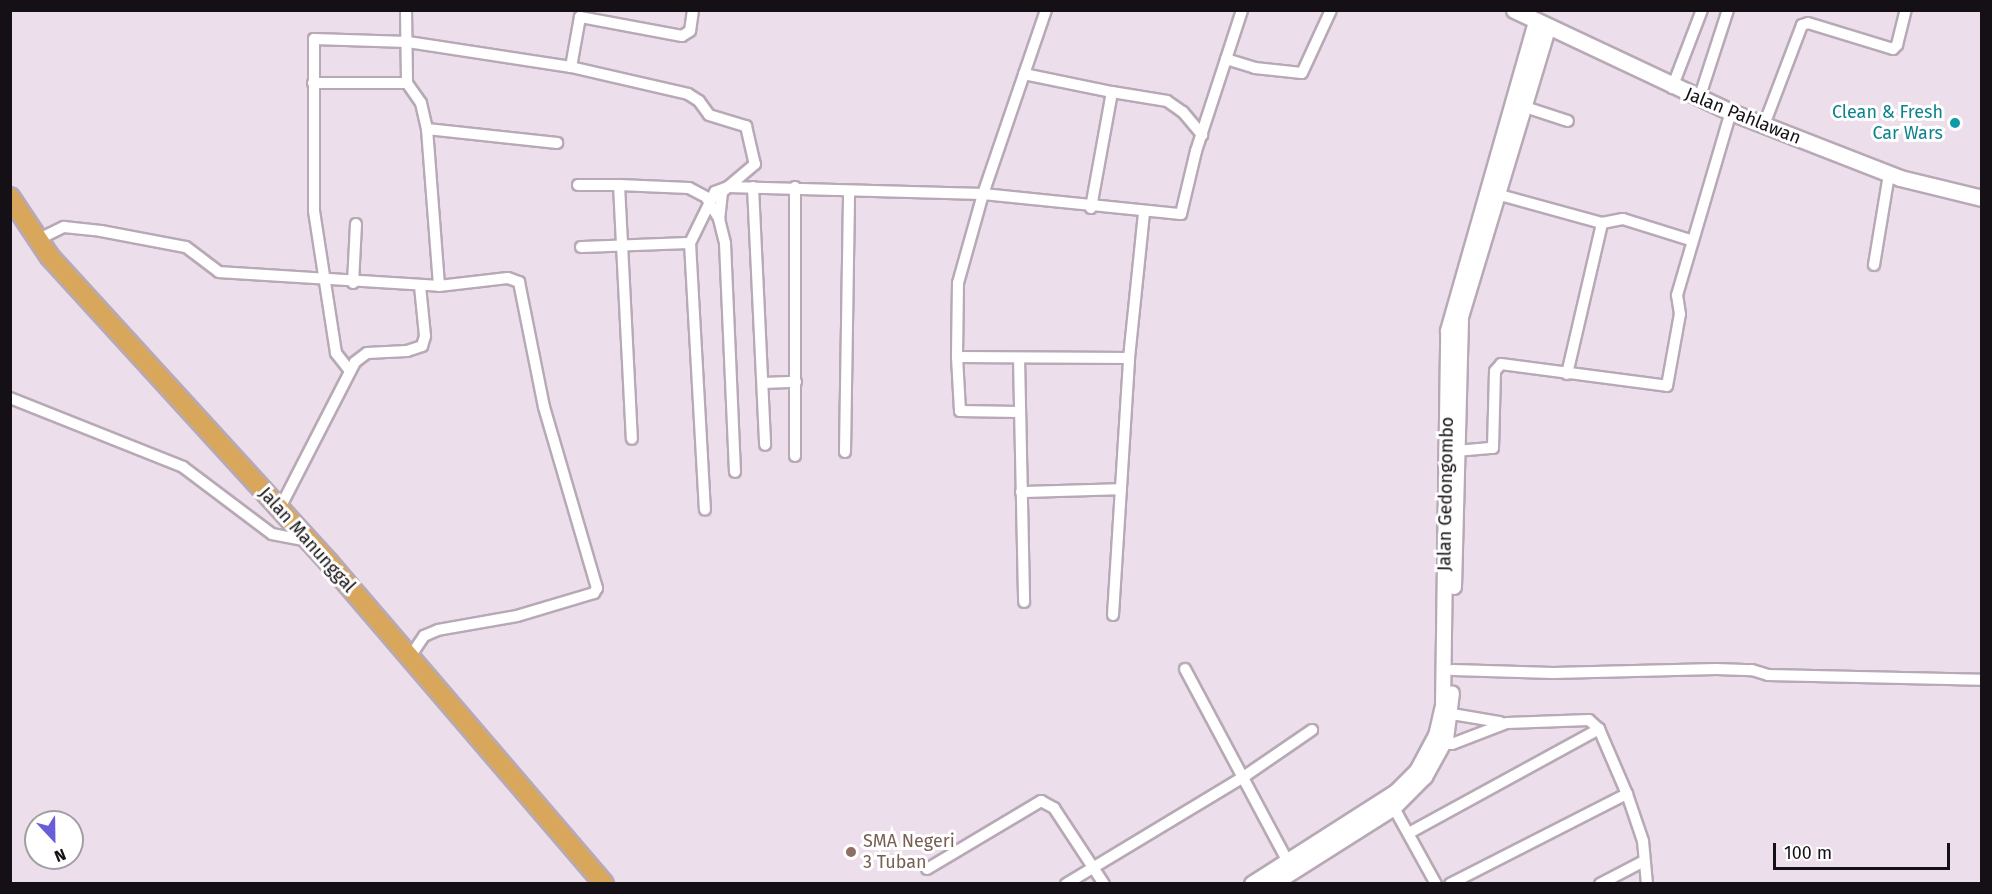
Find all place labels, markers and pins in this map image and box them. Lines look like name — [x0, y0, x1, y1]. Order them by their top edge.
place label: Clean & Fresh Car Wars — [1832, 102, 1943, 144]
marker: Clean & Fresh Car Wars — [1948, 116, 1962, 130]
place label: SMA Negeri 3 Tuban — [863, 831, 955, 874]
marker: SMA Negeri 3 Tuban — [844, 845, 858, 859]

